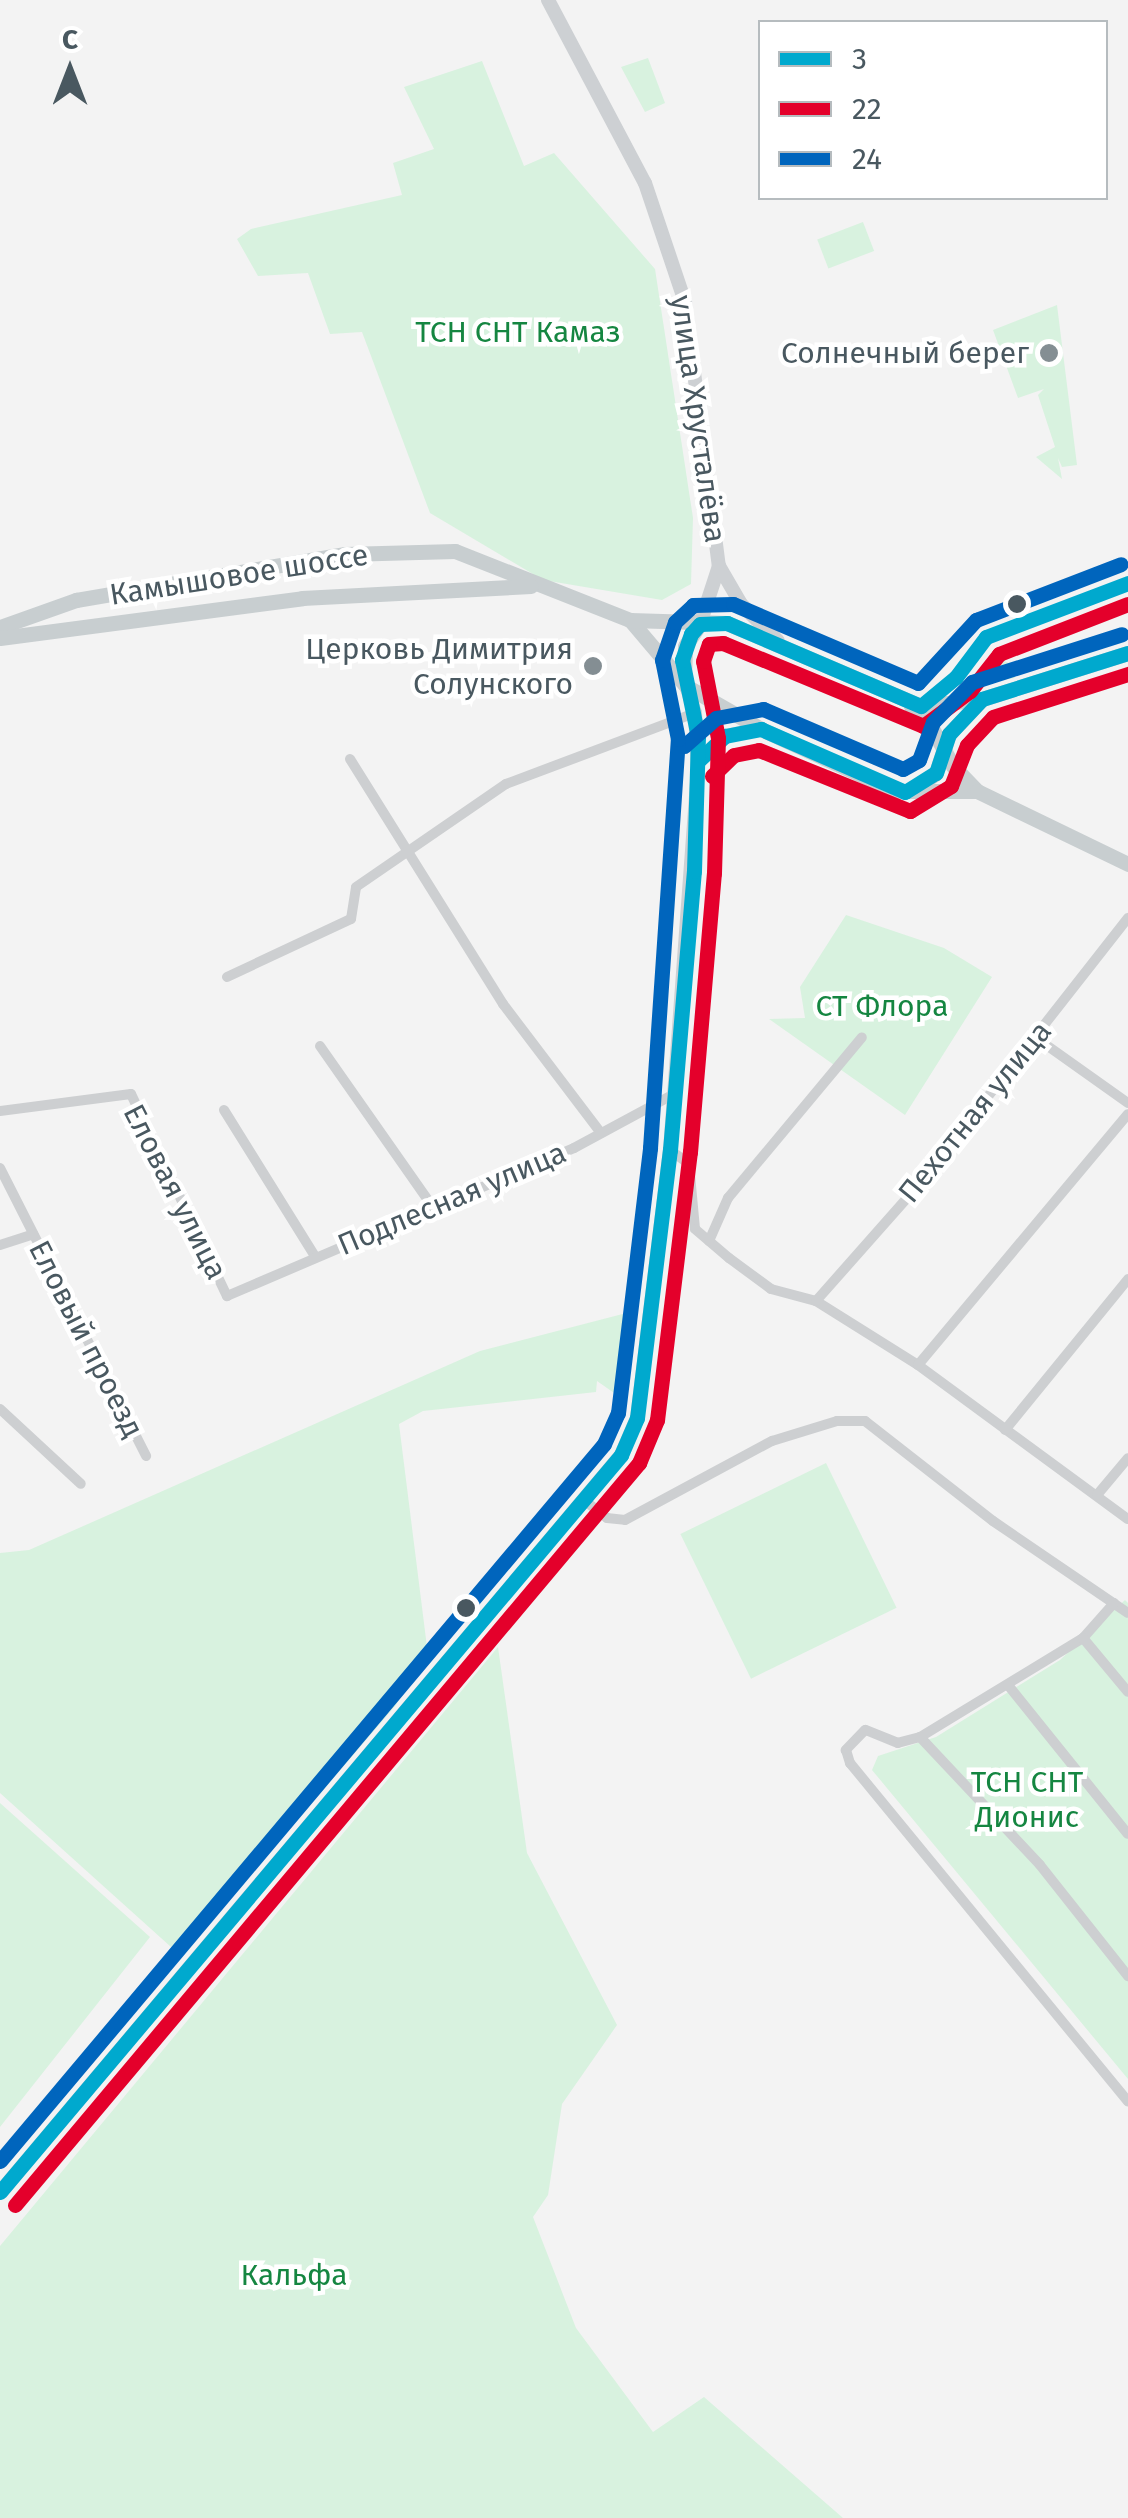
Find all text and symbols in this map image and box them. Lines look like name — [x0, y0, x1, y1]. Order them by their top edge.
north arrow — [20, 20, 120, 120]
legend — [758, 20, 1108, 200]
text: С — [62, 23, 78, 56]
text: 3 — [852, 41, 867, 77]
text: 22 — [852, 91, 882, 127]
text: 24 — [852, 141, 882, 177]
street label: улица Хрусталёва — [663, 293, 733, 545]
park label: ТСН СНТ Камаз — [415, 314, 621, 350]
place label: Солнечный берег — [781, 335, 1029, 371]
marker: Солнечный берег — [1038, 342, 1060, 364]
street label: Камышовое шоссе — [107, 537, 371, 613]
unlabelled marker — [1007, 594, 1027, 614]
place label: Церковь Димитрия Солунского — [305, 631, 573, 702]
marker: Церковь Димитрия Солунского — [582, 655, 604, 677]
park label: СТ Флора — [816, 988, 948, 1024]
street label: Пехотная улица — [891, 1014, 1059, 1210]
street label: Еловая улица — [115, 1098, 235, 1286]
street label: Подлесная улица — [332, 1135, 572, 1263]
street label: Еловый проезд — [21, 1235, 151, 1443]
unlabelled marker — [456, 1598, 476, 1618]
park label: ТСН СНТ Дионис — [971, 1764, 1083, 1834]
park label: Кальфа — [240, 2257, 348, 2293]

